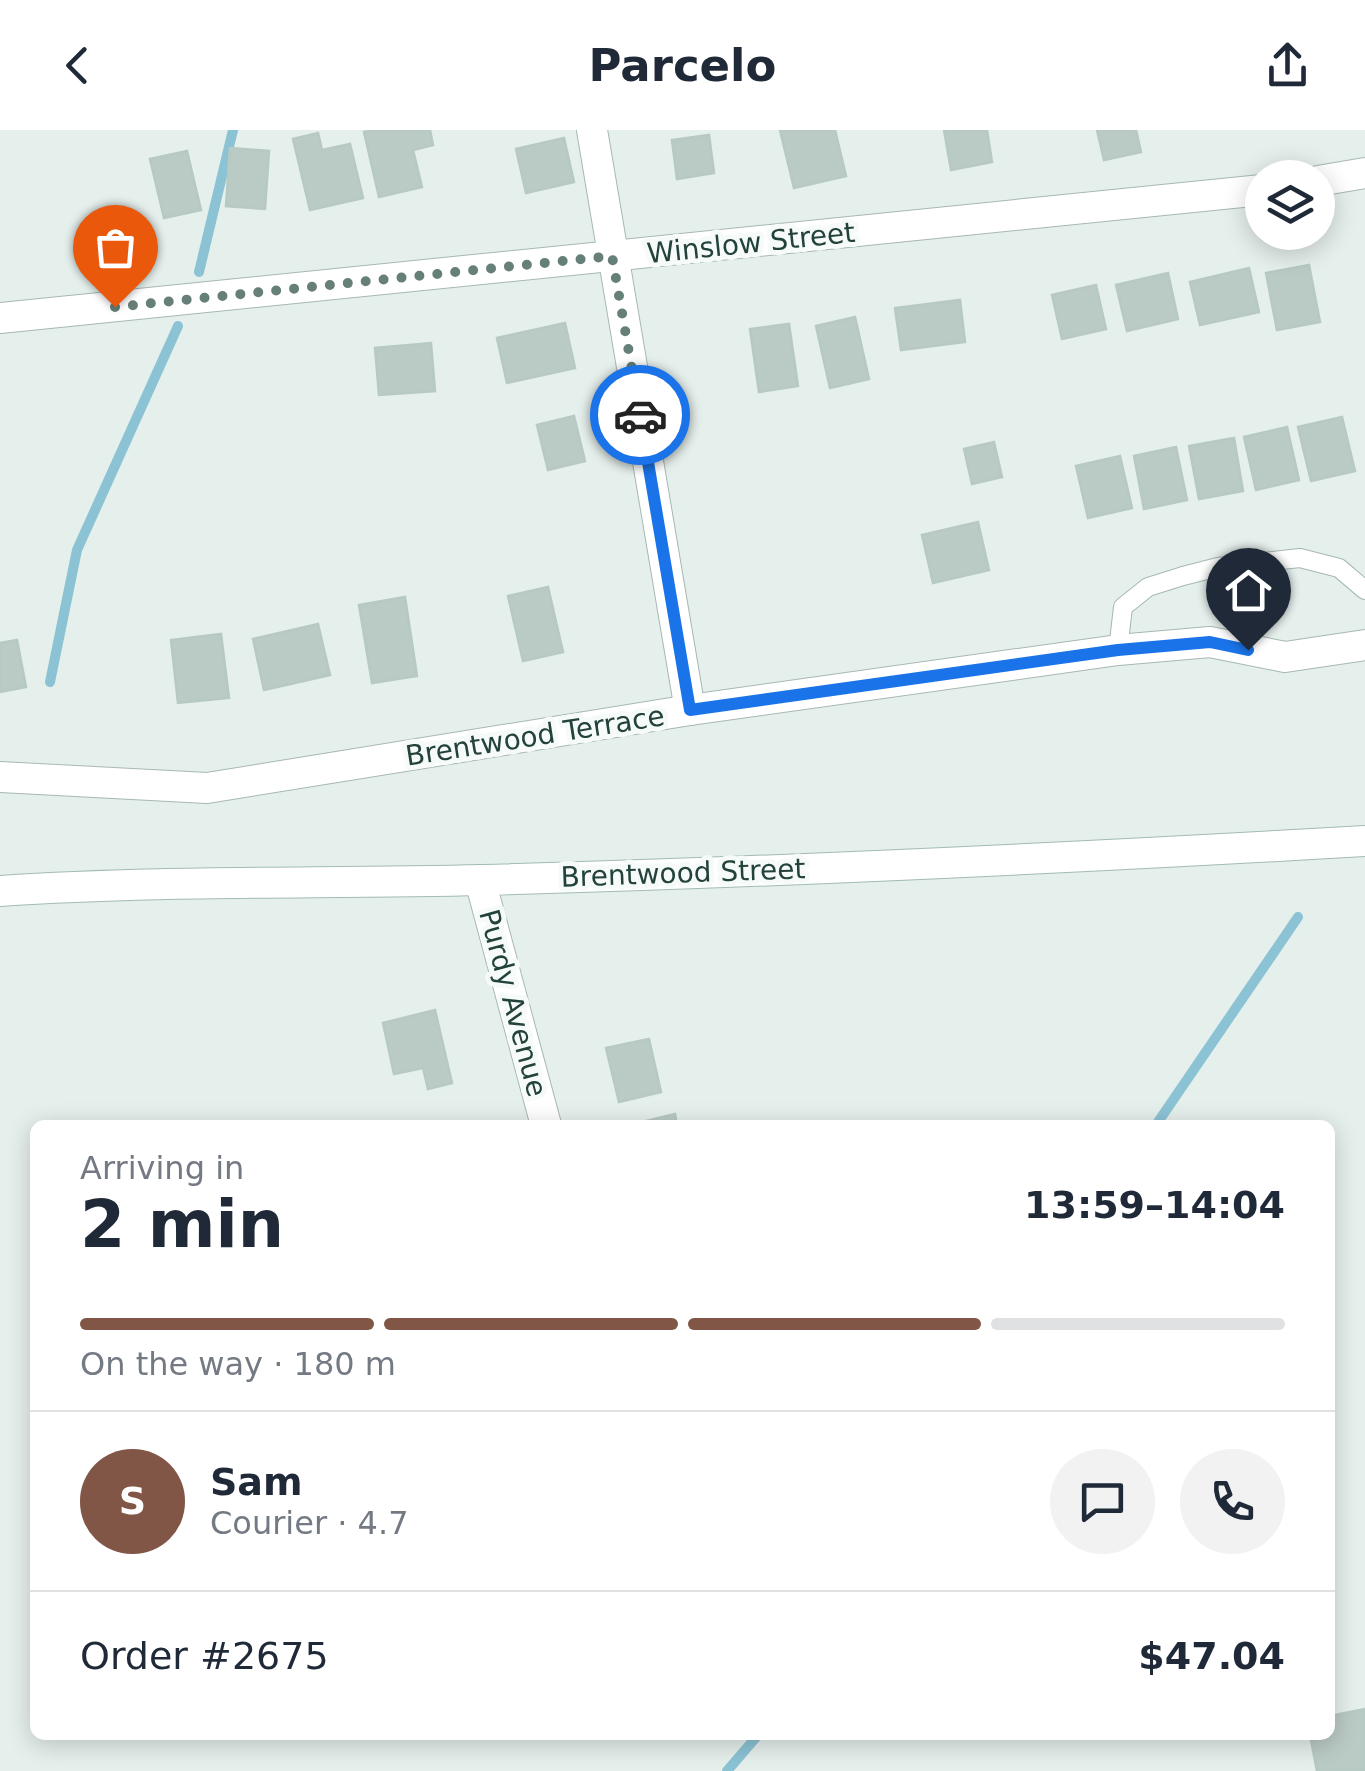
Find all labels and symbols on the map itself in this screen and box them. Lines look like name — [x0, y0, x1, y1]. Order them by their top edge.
pin — [73, 205, 158, 308]
street label: Winslow Street — [645, 216, 857, 270]
courier — [590, 365, 690, 465]
pin — [1206, 548, 1291, 651]
street label: Brentwood Terrace — [403, 699, 667, 773]
street label: Brentwood Street — [560, 852, 806, 894]
street label: Purdy Avenue — [472, 906, 554, 1100]

